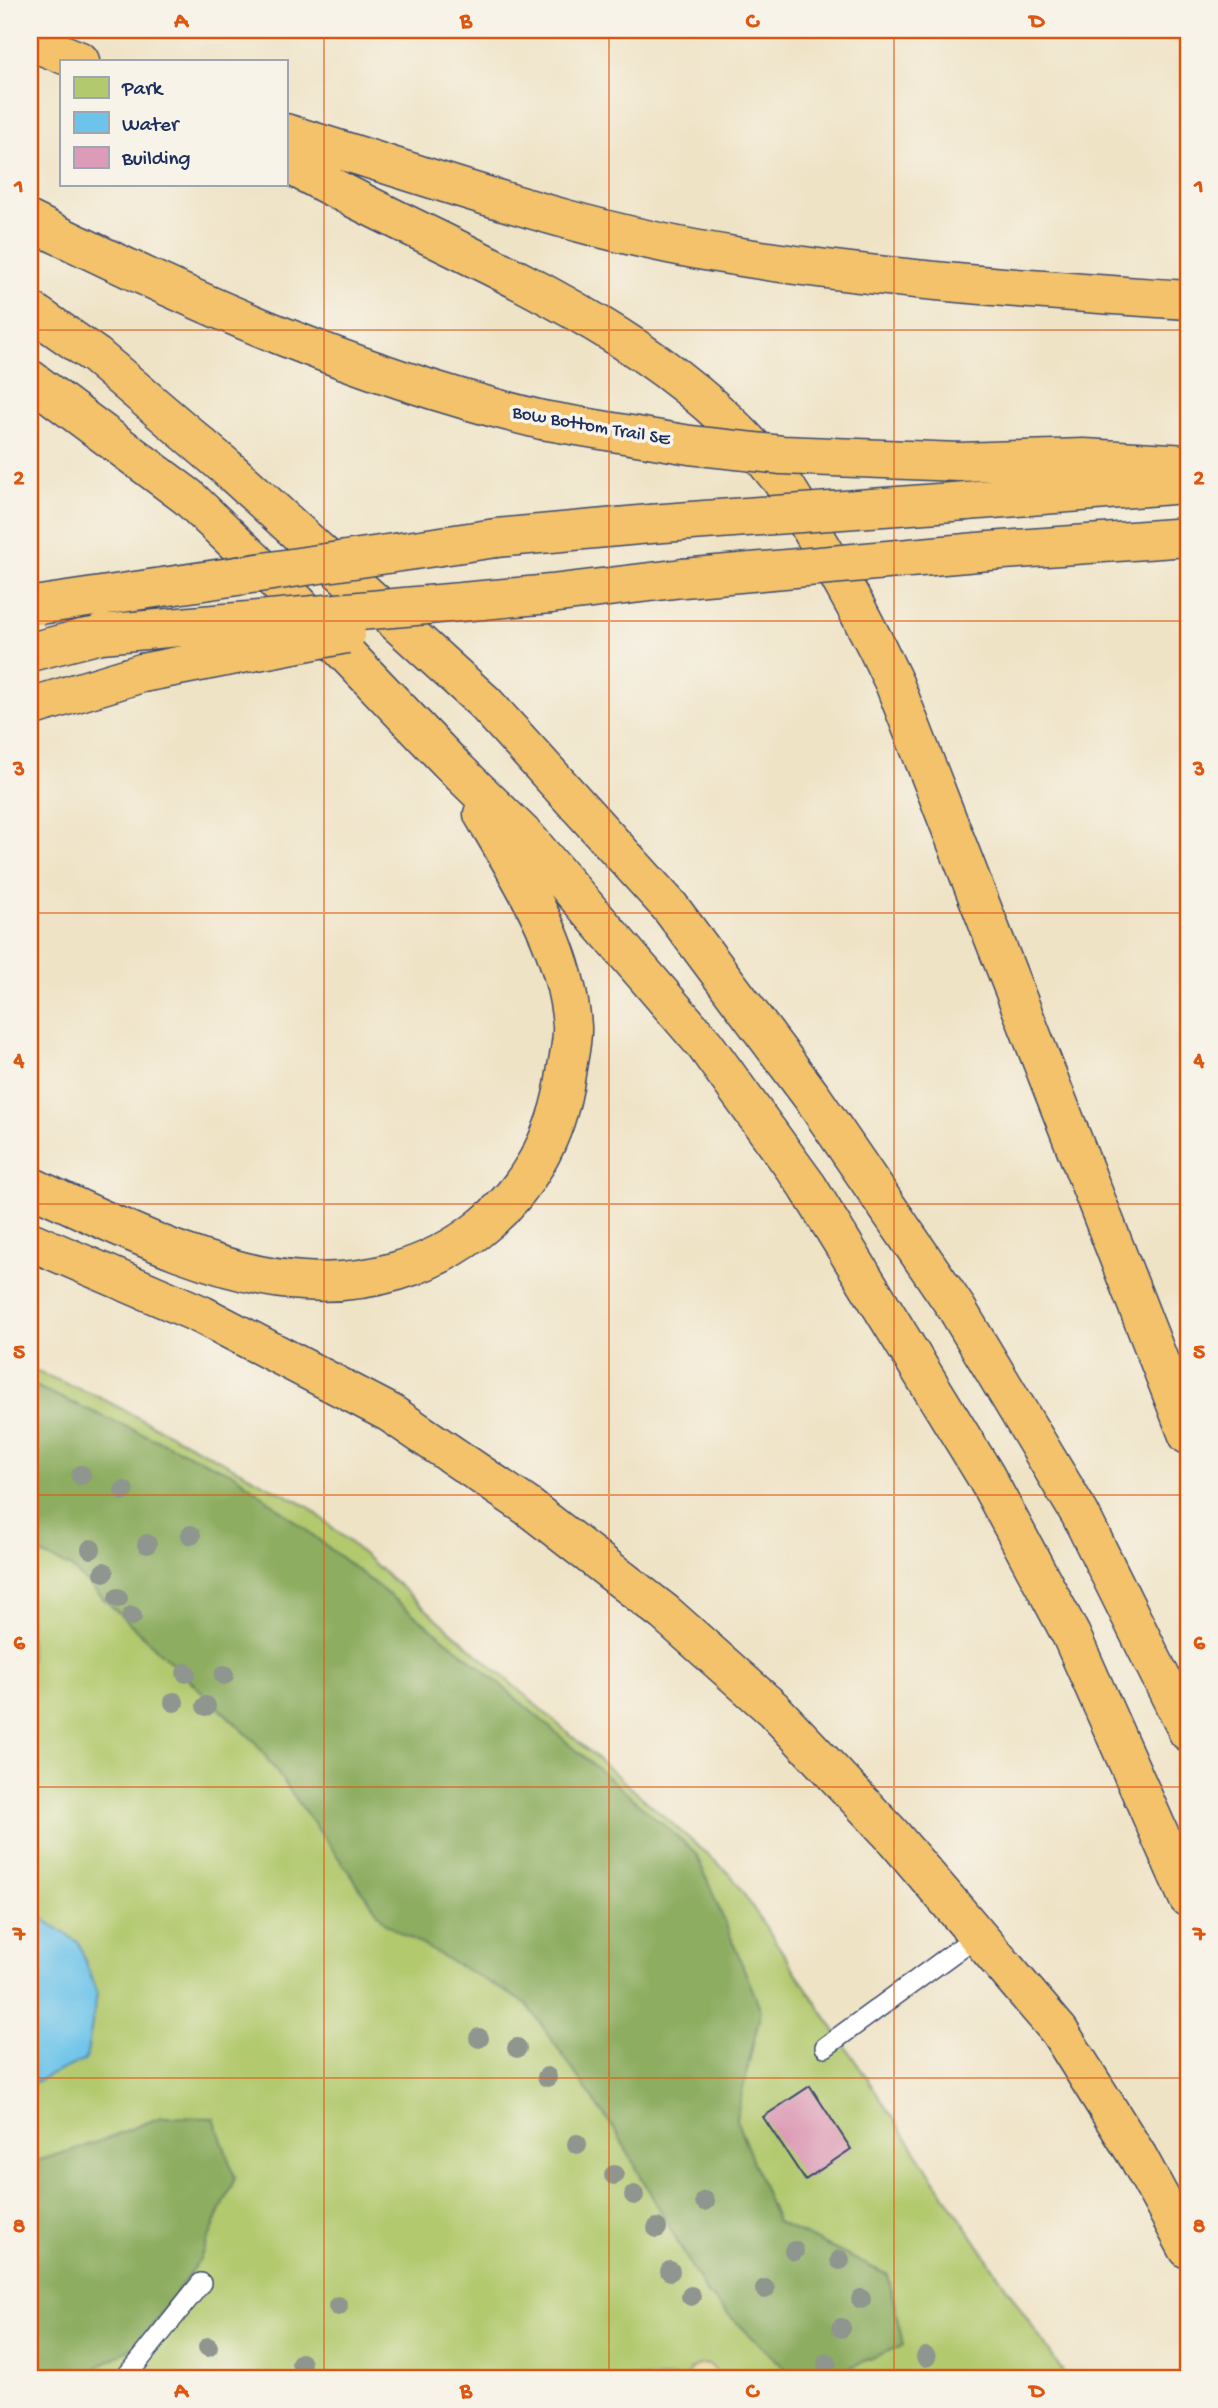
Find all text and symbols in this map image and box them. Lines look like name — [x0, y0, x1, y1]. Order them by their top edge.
text: A — [173, 9, 189, 36]
text: B — [459, 9, 473, 36]
text: C — [746, 9, 761, 36]
text: D — [1028, 9, 1046, 36]
legend — [60, 60, 287, 186]
text: Park — [121, 78, 165, 103]
text: Water — [122, 114, 180, 139]
text: Building — [121, 148, 191, 173]
text: 1 — [13, 174, 24, 201]
text: 1 — [1193, 174, 1204, 201]
street label: Bow Bottom Trail SE — [509, 402, 673, 452]
text: 2 — [13, 466, 25, 493]
text: 2 — [1193, 466, 1205, 493]
text: 3 — [12, 757, 25, 784]
text: 3 — [1192, 757, 1205, 784]
text: 4 — [13, 1048, 25, 1075]
text: 4 — [1193, 1048, 1205, 1075]
text: 5 — [13, 1340, 25, 1367]
text: 5 — [1193, 1340, 1205, 1367]
text: 6 — [13, 1631, 26, 1658]
text: 6 — [1193, 1631, 1206, 1658]
text: 7 — [12, 1922, 26, 1949]
text: 7 — [1192, 1922, 1206, 1949]
text: 8 — [13, 2214, 26, 2241]
text: 8 — [1193, 2214, 1206, 2241]
text: A — [173, 2379, 189, 2406]
text: B — [459, 2379, 473, 2406]
text: C — [746, 2379, 761, 2406]
text: D — [1028, 2379, 1046, 2406]

